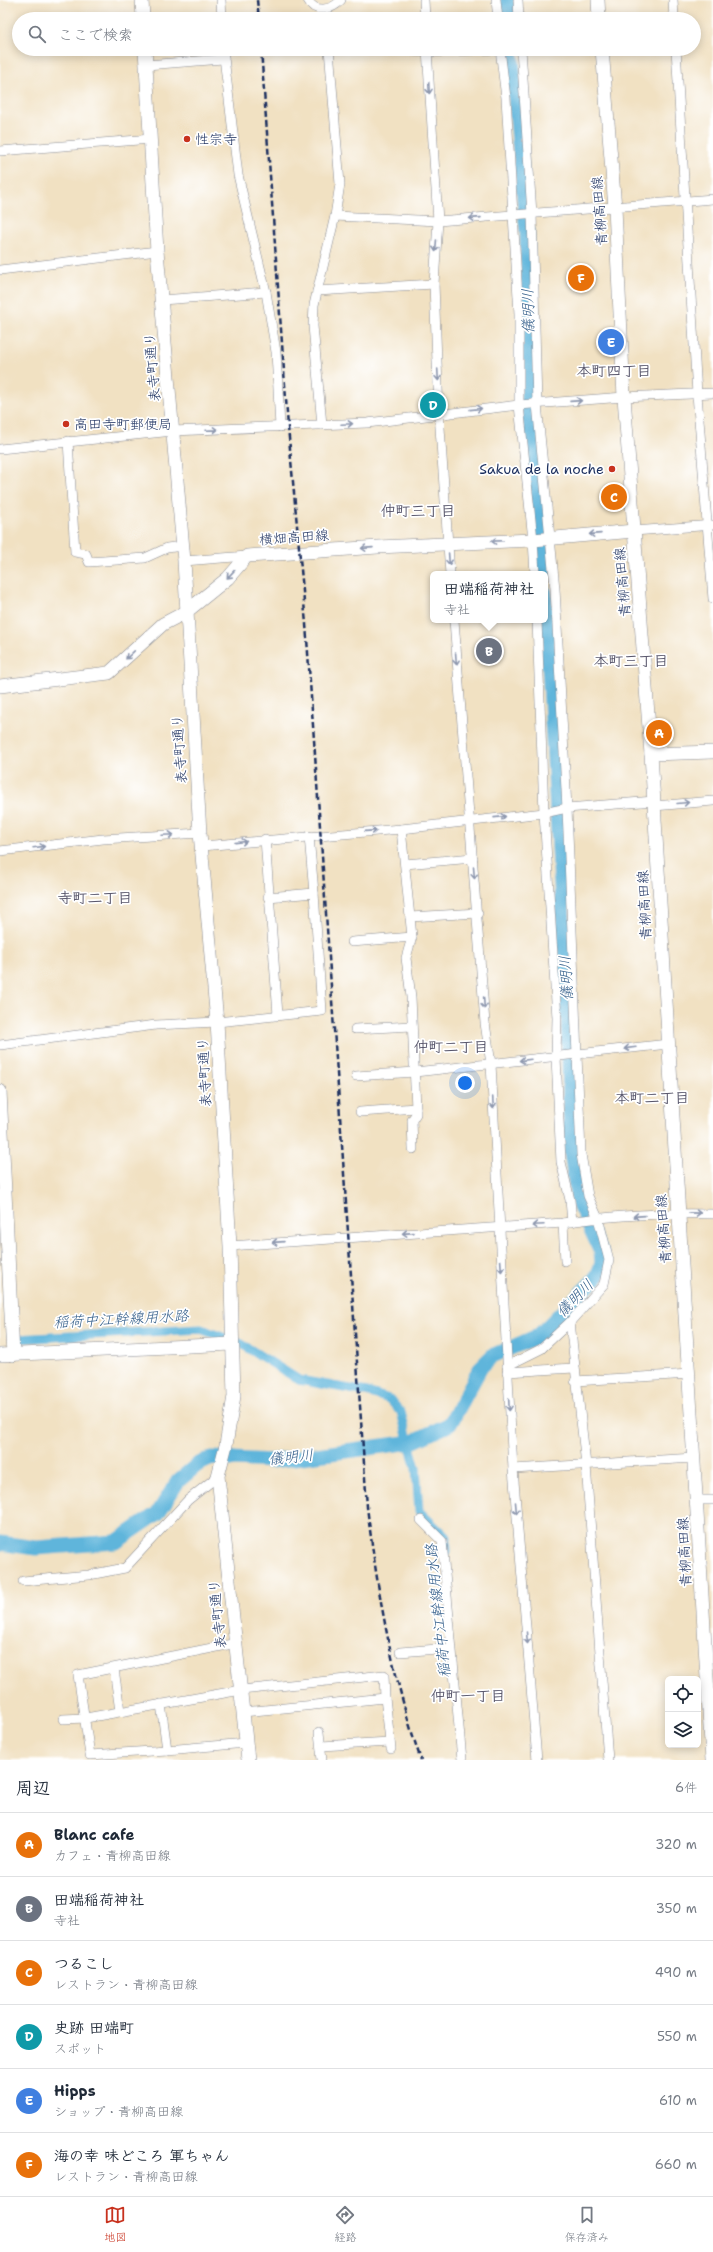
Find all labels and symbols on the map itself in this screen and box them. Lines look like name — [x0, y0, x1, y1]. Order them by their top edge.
one-way arrow — [426, 81, 433, 94]
place label: 性宗寺 — [195, 130, 237, 148]
marker: 性宗寺 — [182, 134, 192, 144]
street label: 青柳高田線 — [588, 175, 610, 247]
one-way arrow — [469, 214, 482, 221]
one-way arrow — [433, 239, 440, 252]
pin: F — [568, 263, 594, 293]
water label: 儀明川 — [518, 288, 538, 334]
pin: E — [598, 327, 624, 357]
street label: 表寺町通り — [140, 331, 164, 403]
district label: 本町四丁目 — [576, 361, 652, 381]
one-way arrow — [434, 368, 441, 381]
pin: D — [420, 390, 446, 420]
one-way arrow — [569, 397, 582, 404]
one-way arrow — [469, 406, 482, 413]
place label: 高田寺町郵便局 — [74, 415, 172, 433]
marker: 高田寺町郵便局 — [61, 419, 71, 429]
one-way arrow — [340, 420, 353, 427]
one-way arrow — [205, 426, 218, 434]
place label: Sakua de la noche — [479, 460, 604, 478]
marker: Sakua de la noche — [607, 464, 617, 474]
pin: C — [601, 482, 627, 512]
district label: 仲町三丁目 — [380, 501, 456, 521]
street label: 横畑高田線 — [258, 526, 330, 548]
one-way arrow — [589, 530, 602, 537]
one-way arrow — [491, 538, 504, 545]
one-way arrow — [361, 544, 374, 551]
street label: 青柳高田線 — [610, 546, 634, 618]
one-way arrow — [446, 552, 453, 565]
one-way arrow — [226, 569, 236, 579]
pin: B — [476, 636, 502, 666]
one-way arrow — [125, 650, 135, 660]
district label: 本町三丁目 — [593, 651, 669, 671]
one-way arrow — [453, 652, 460, 665]
street label: 表寺町通り — [168, 713, 190, 785]
pin: A — [646, 718, 672, 748]
one-way arrow — [676, 800, 689, 807]
one-way arrow — [493, 813, 506, 821]
one-way arrow — [364, 827, 377, 834]
one-way arrow — [161, 832, 174, 839]
one-way arrow — [234, 838, 247, 846]
one-way arrow — [32, 843, 45, 851]
one-way arrow — [471, 866, 478, 879]
street label: 青柳高田線 — [633, 870, 655, 940]
district label: 寺町二丁目 — [57, 888, 133, 908]
water label: 儀明川 — [555, 955, 577, 1001]
one-way arrow — [481, 996, 488, 1009]
street label: 表寺町通り — [193, 1037, 215, 1107]
district label: 仲町二丁目 — [413, 1037, 489, 1057]
one-way arrow — [624, 1044, 637, 1052]
one-way arrow — [519, 1056, 532, 1064]
your location — [455, 1073, 475, 1093]
district label: 本町二丁目 — [614, 1088, 690, 1108]
one-way arrow — [489, 1096, 496, 1109]
street label: 青柳高田線 — [652, 1193, 674, 1265]
one-way arrow — [688, 1209, 701, 1217]
one-way arrow — [633, 1212, 646, 1219]
one-way arrow — [532, 1221, 545, 1228]
one-way arrow — [402, 1230, 415, 1237]
one-way arrow — [272, 1239, 285, 1246]
one-way arrow — [497, 1259, 504, 1272]
water label: 儀明川 — [552, 1275, 598, 1321]
water label: 稲荷中江幹線用水路 — [53, 1305, 190, 1333]
one-way arrow — [505, 1398, 513, 1411]
water label: 儀明川 — [268, 1445, 314, 1469]
one-way arrow — [513, 1501, 520, 1514]
street label: 青柳高田線 — [673, 1517, 695, 1587]
water label: 稲荷中江幹線用水路 — [421, 1542, 455, 1679]
street label: 表寺町通り — [204, 1578, 230, 1650]
one-way arrow — [523, 1631, 530, 1644]
district label: 仲町一丁目 — [430, 1686, 506, 1706]

